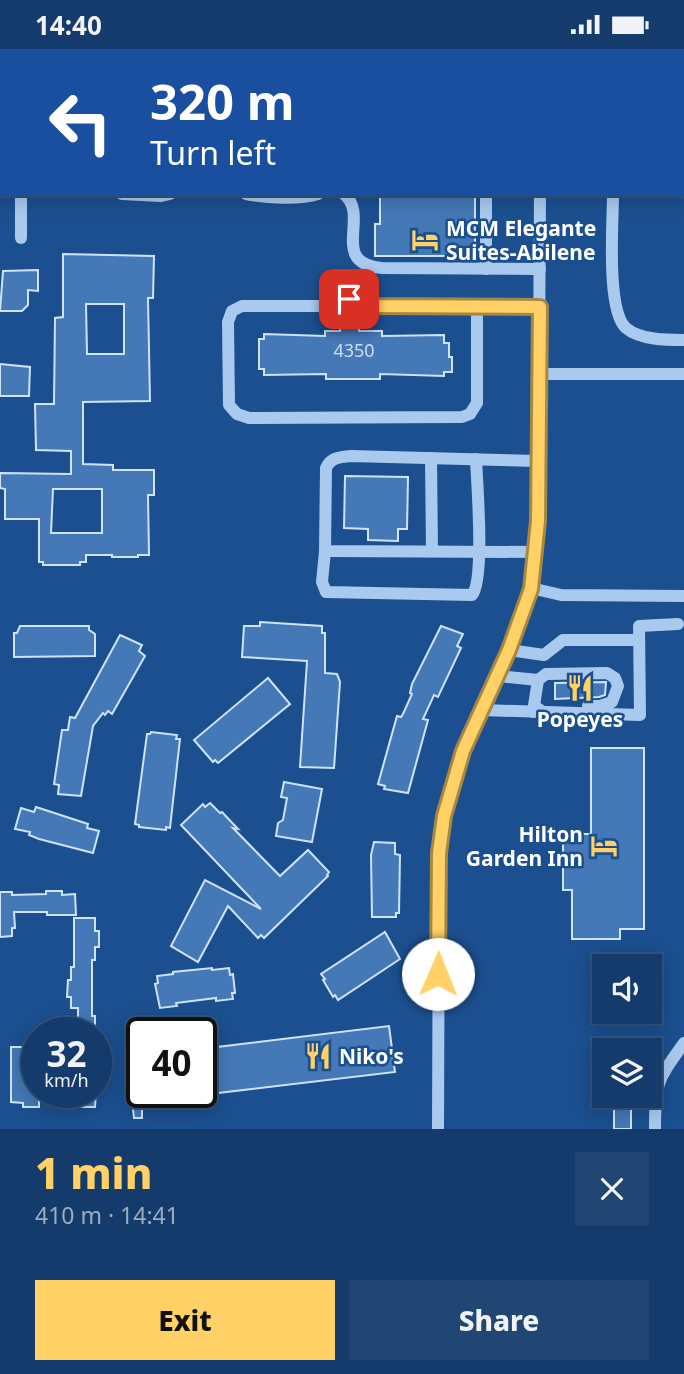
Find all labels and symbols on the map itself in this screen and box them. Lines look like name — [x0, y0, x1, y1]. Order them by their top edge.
place label: MCM Elegante Suites-Abilene — [446, 214, 596, 266]
hotel icon: MCM Elegante Suites-Abilene — [410, 225, 440, 255]
pin — [319, 269, 379, 329]
house number: 4350 — [333, 338, 375, 362]
restaurant icon: Popeyes — [565, 673, 595, 703]
place label: Popeyes — [537, 705, 623, 733]
place label: Hilton Garden Inn — [466, 820, 583, 872]
hotel icon: Hilton Garden Inn — [589, 831, 619, 861]
position arrow — [401, 937, 475, 1011]
speed limit sign: 40 — [126, 1017, 217, 1108]
restaurant icon: Niko's — [303, 1041, 333, 1071]
place label: Niko's — [339, 1042, 404, 1070]

